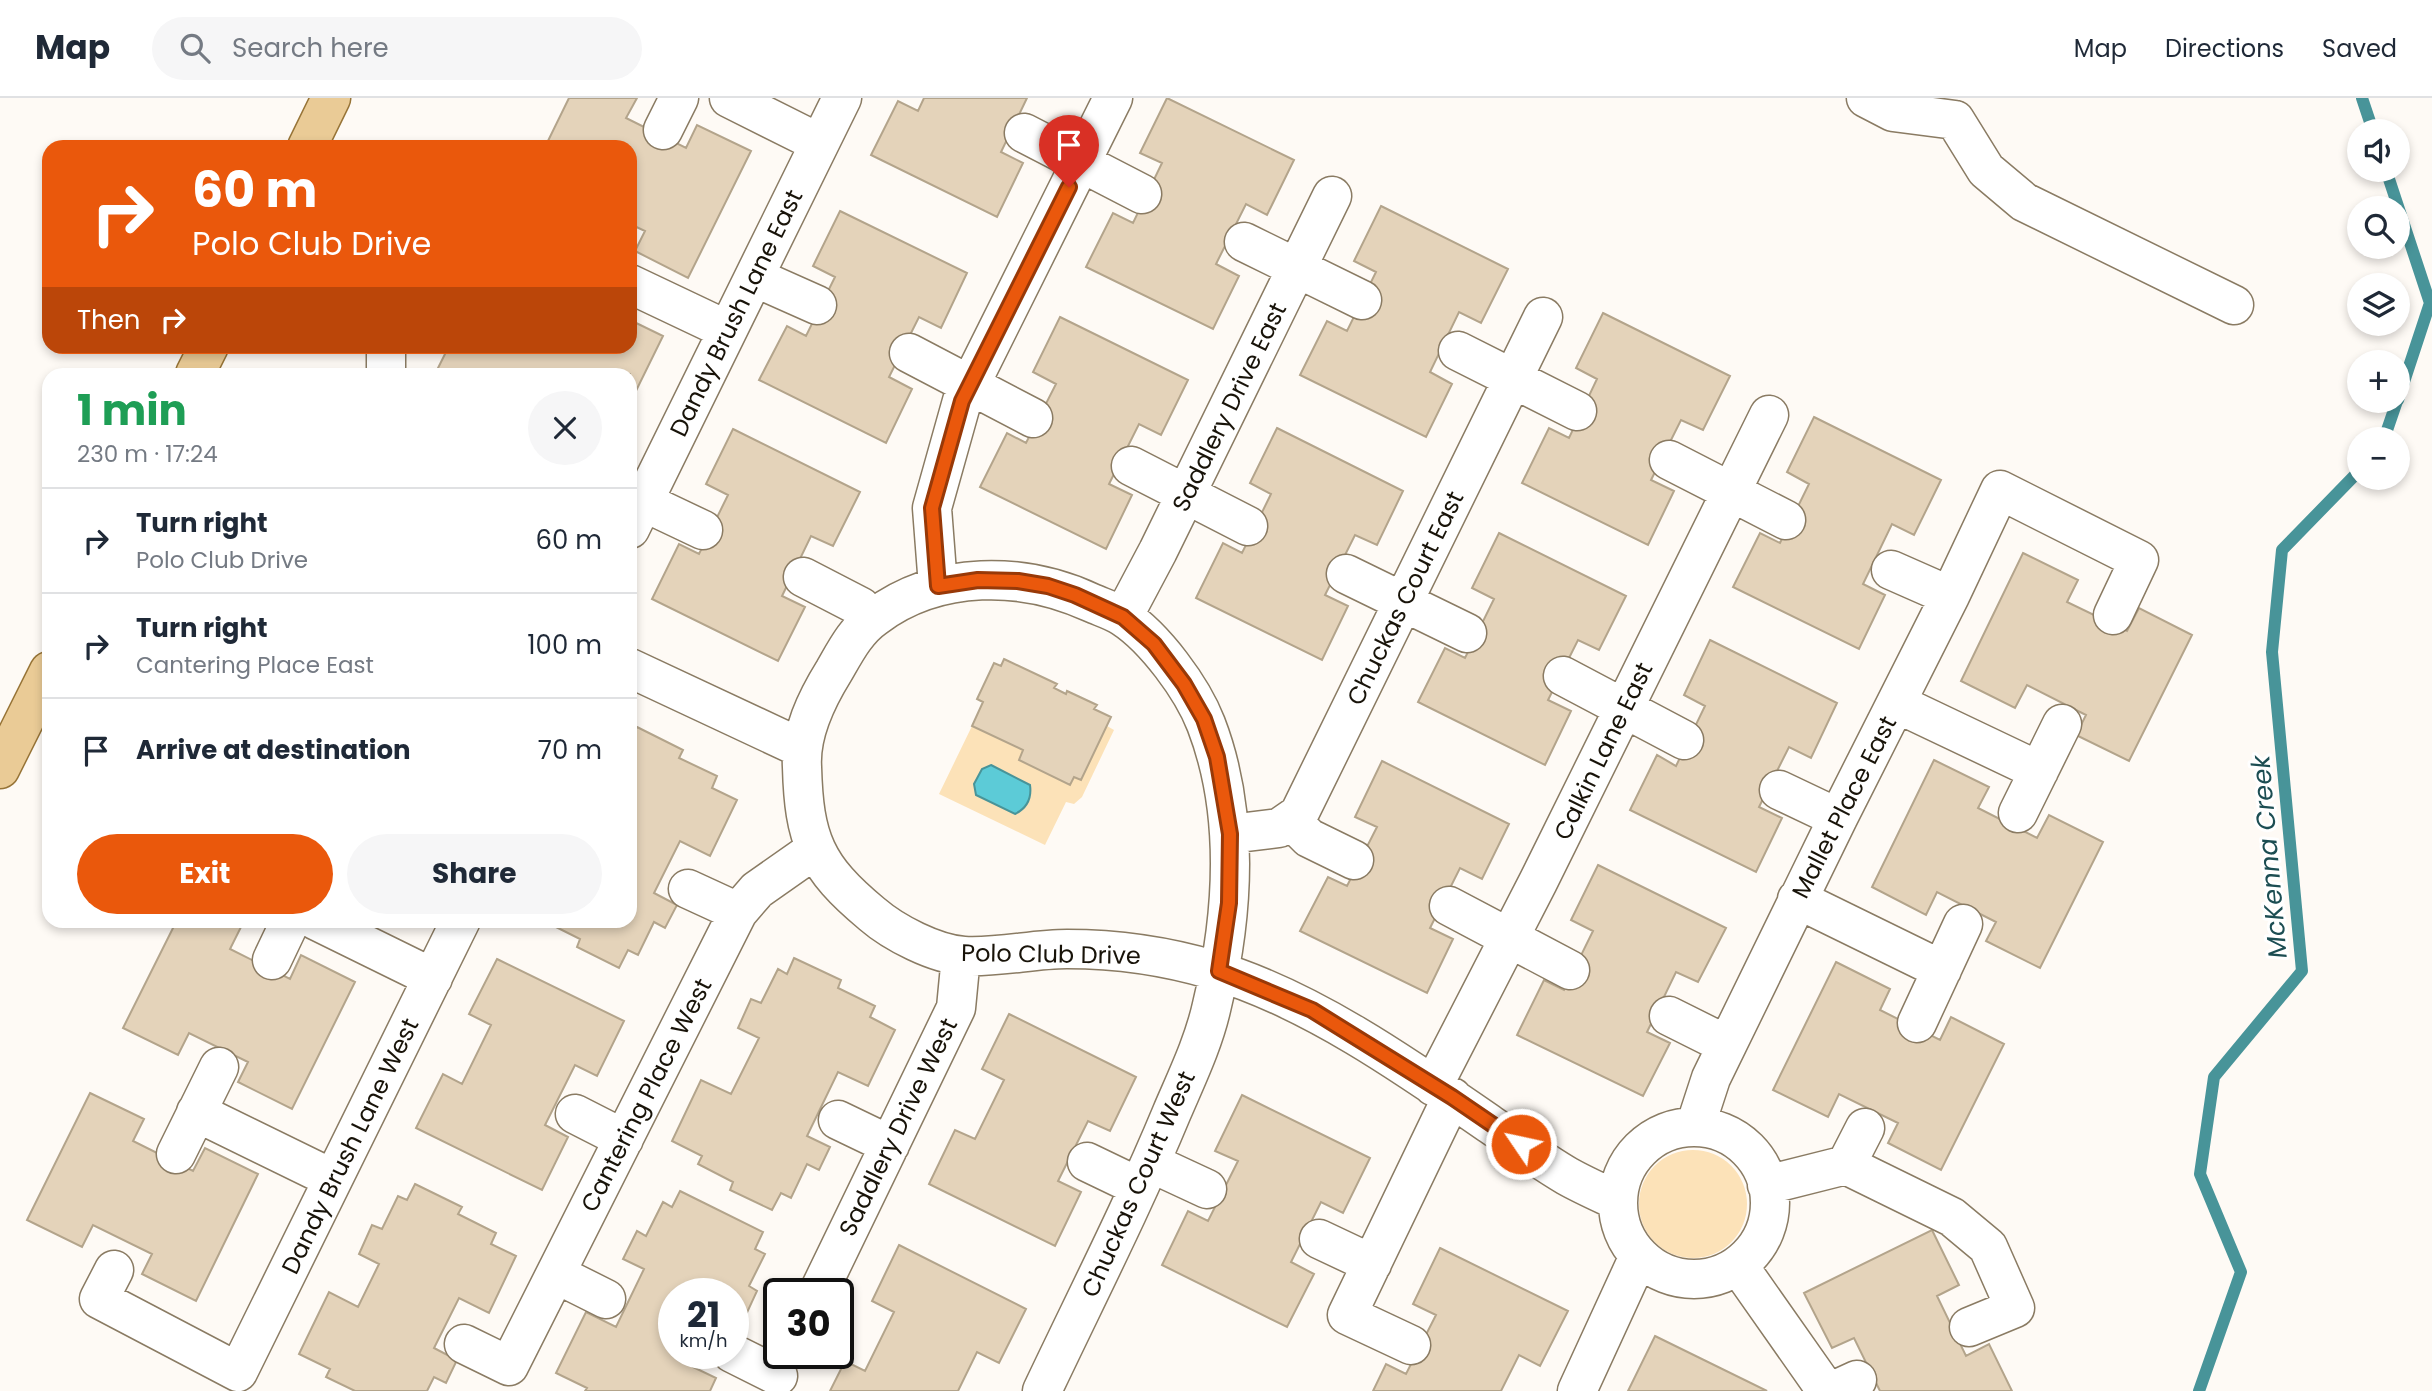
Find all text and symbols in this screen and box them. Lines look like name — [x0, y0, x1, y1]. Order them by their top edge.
search box — [152, 17, 642, 80]
text: Map — [35, 24, 110, 71]
icon: search — [176, 29, 214, 67]
text: Search here — [232, 30, 389, 66]
text: Map — [2074, 32, 2127, 65]
text: Directions — [2165, 32, 2284, 65]
text: Saved — [2322, 32, 2397, 65]
pin — [1039, 115, 1099, 187]
map controls — [2347, 119, 2410, 490]
button: sound — [2347, 119, 2410, 182]
icon: arrive — [1050, 126, 1088, 164]
text: 60 m — [192, 156, 317, 224]
icon: right — [77, 168, 168, 259]
street label: Dandy Brush Lane East — [662, 184, 810, 442]
button: search — [2347, 196, 2410, 259]
text: Polo Club Drive — [192, 221, 431, 266]
button: layers — [2347, 273, 2410, 336]
street label: Saddlery Drive East — [1164, 297, 1294, 517]
icon: right — [154, 301, 192, 339]
text: Then — [77, 302, 140, 338]
button: + — [2347, 350, 2410, 413]
text: 1 min — [77, 381, 187, 440]
button: close — [528, 391, 602, 465]
button: − — [2347, 427, 2410, 490]
text: 230 m · 17:24 — [77, 438, 218, 470]
street label: Chuckas Court East — [1339, 485, 1471, 711]
text: Turn right — [136, 505, 268, 541]
icon: right — [77, 522, 115, 560]
text: 60 m — [535, 522, 602, 558]
text: Polo Club Drive — [136, 544, 308, 576]
text: Turn right — [136, 610, 268, 646]
icon: right — [77, 627, 115, 665]
text: 100 m — [527, 627, 602, 663]
text: Cantering Place East — [136, 649, 374, 681]
street label: Calkin Lane East — [1546, 657, 1660, 845]
street label: Mallet Place East — [1784, 710, 1904, 904]
icon: arrive — [77, 732, 115, 770]
text: Arrive at destination — [136, 732, 411, 768]
text: 70 m — [538, 732, 602, 768]
water label: McKenna Creek — [2242, 752, 2296, 960]
button: Exit — [77, 834, 333, 914]
button: Share — [347, 834, 602, 914]
street label: Polo Club Drive — [961, 936, 1141, 972]
street label: Cantering Place West — [573, 973, 719, 1217]
street label: Dandy Brush Lane West — [274, 1013, 426, 1279]
street label: Saddlery Drive West — [831, 1013, 965, 1241]
street label: Chuckas Court West — [1073, 1066, 1203, 1302]
position arrow — [1484, 1107, 1558, 1181]
speed limit sign: 30 — [763, 1278, 854, 1369]
text: 21 — [687, 1290, 720, 1339]
text: km/h — [680, 1328, 727, 1353]

